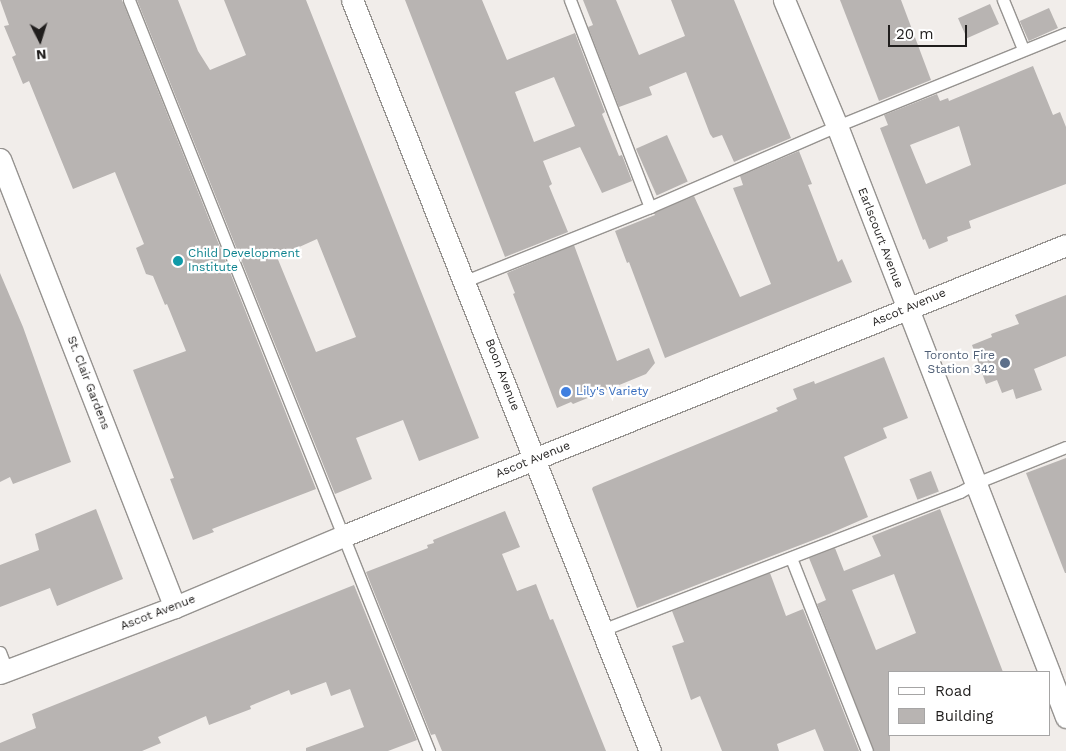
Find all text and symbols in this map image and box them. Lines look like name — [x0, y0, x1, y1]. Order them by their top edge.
north arrow — [15, 15, 65, 65]
scale bar — [891, 15, 970, 47]
text: 20 m — [896, 25, 934, 43]
text: N — [35, 47, 47, 63]
street label: Earlscourt Avenue — [854, 186, 906, 290]
place label: Child Development Institute — [188, 247, 300, 275]
marker: Child Development Institute — [172, 255, 184, 267]
street label: Ascot Avenue — [870, 286, 948, 330]
street label: St. Clair Gardens — [63, 334, 113, 432]
street label: Boon Avenue — [482, 337, 522, 413]
place label: Toronto Fire Station 342 — [924, 349, 995, 377]
marker: Toronto Fire Station 342 — [999, 357, 1011, 369]
place label: Lily's Variety — [576, 385, 649, 399]
marker: Lily's Variety — [560, 386, 572, 398]
street label: Ascot Avenue — [493, 438, 573, 482]
street label: Ascot Avenue — [118, 592, 198, 634]
legend — [888, 671, 1051, 736]
text: Road — [935, 682, 972, 700]
text: Building — [935, 707, 993, 725]

